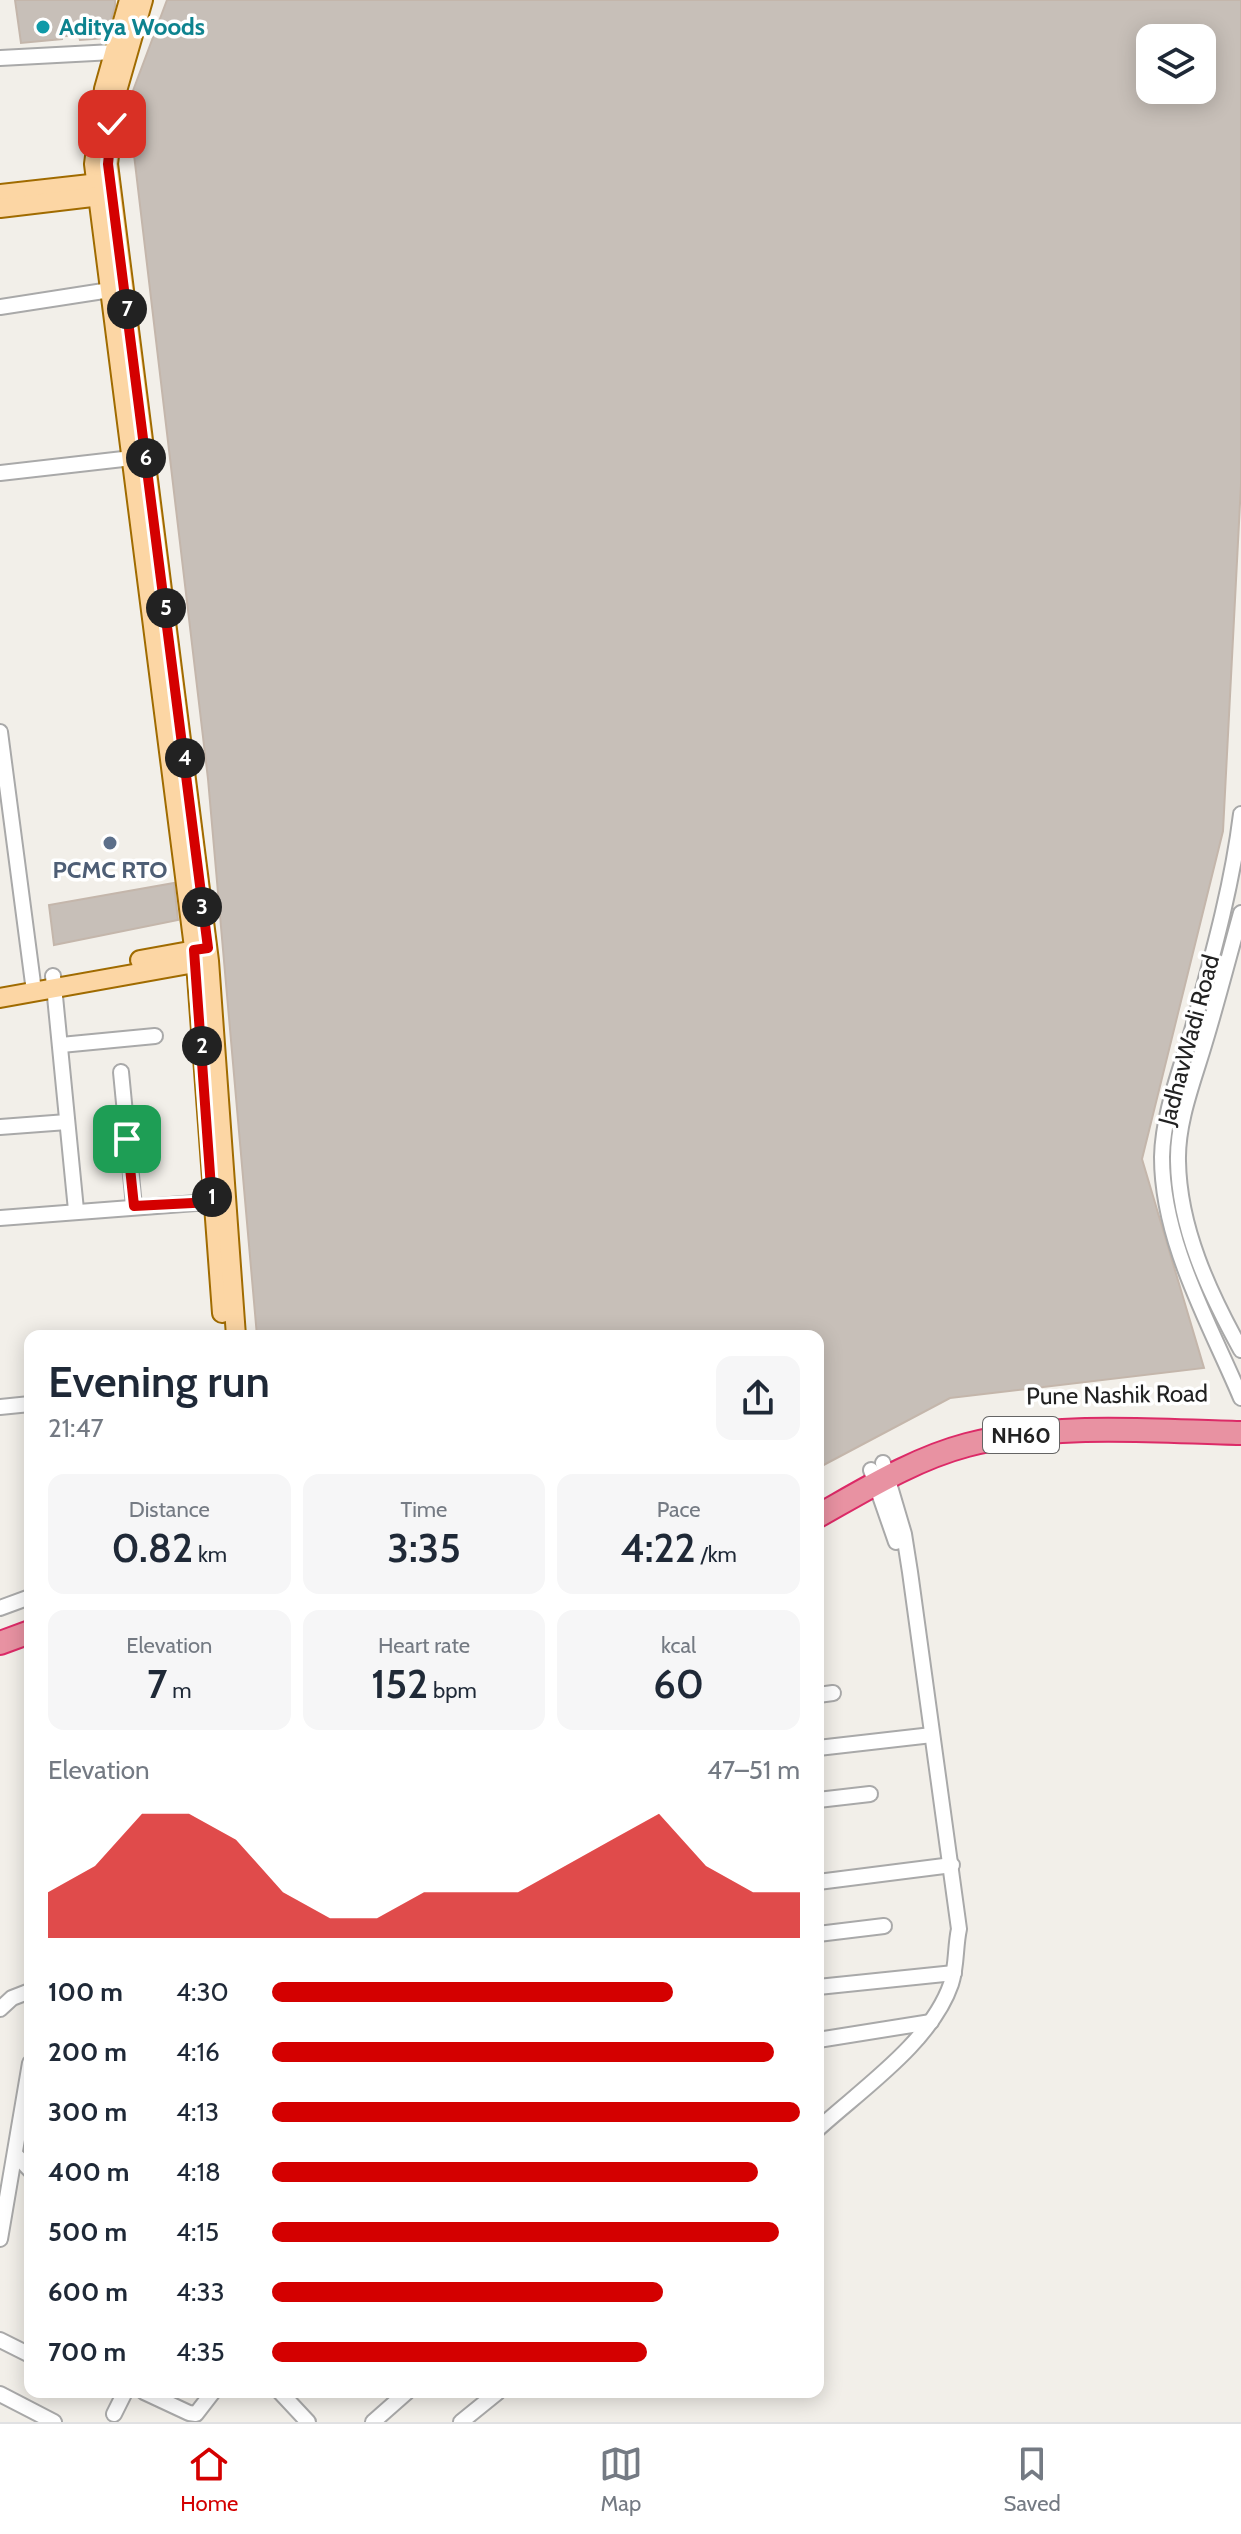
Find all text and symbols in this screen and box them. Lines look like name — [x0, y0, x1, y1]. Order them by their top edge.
place label: Aditya Woods — [59, 12, 205, 41]
marker: Aditya Woods — [34, 18, 52, 36]
map controls — [1136, 24, 1216, 104]
button: layers — [1136, 24, 1216, 104]
pin — [78, 90, 146, 158]
icon: check — [90, 102, 134, 146]
pin: 7 — [107, 289, 147, 329]
text: 7 — [121, 295, 133, 322]
pin: 6 — [126, 438, 166, 478]
text: 6 — [140, 444, 152, 471]
pin: 5 — [146, 588, 186, 628]
text: 5 — [160, 594, 172, 621]
pin: 4 — [165, 738, 205, 778]
text: 4 — [178, 744, 192, 771]
marker: PCMC RTO — [101, 834, 119, 852]
place label: PCMC RTO — [53, 855, 167, 884]
pin: 3 — [182, 887, 222, 927]
text: 3 — [196, 893, 208, 920]
street label: JadhavWadi Road — [1152, 951, 1225, 1129]
pin: 2 — [182, 1026, 222, 1066]
text: 2 — [196, 1032, 208, 1059]
pin — [93, 1105, 161, 1173]
icon: arrive — [105, 1117, 149, 1161]
pin: 1 — [192, 1177, 232, 1217]
text: 1 — [208, 1183, 216, 1210]
text: Evening run — [48, 1355, 270, 1408]
button: share — [716, 1356, 800, 1440]
street label: Pune Nashik Road — [1026, 1378, 1208, 1411]
text: 21:47 — [48, 1412, 104, 1444]
road number: NH60 — [983, 1417, 1059, 1453]
text: Distance — [129, 1496, 210, 1523]
text: Time — [401, 1496, 447, 1523]
text: Pace — [657, 1496, 701, 1523]
text: 0.82 — [112, 1523, 193, 1572]
text: 3:35 — [387, 1523, 461, 1572]
text: 4:22 — [621, 1523, 696, 1572]
text: km — [193, 1541, 227, 1568]
text: /km — [696, 1541, 737, 1568]
text: Elevation — [126, 1632, 212, 1659]
text: Heart rate — [378, 1632, 470, 1659]
text: kcal — [661, 1632, 696, 1659]
text: 7 — [147, 1659, 167, 1708]
text: 152 — [371, 1659, 428, 1708]
text: 60 — [653, 1659, 704, 1708]
text: m — [167, 1677, 192, 1704]
text: bpm — [428, 1677, 477, 1704]
text: Elevation — [48, 1754, 150, 1786]
text: 47–51 m — [707, 1754, 800, 1786]
text: 100 m — [48, 1976, 123, 2008]
text: 4:30 — [176, 1976, 229, 2008]
text: 200 m — [48, 2036, 127, 2068]
text: 4:16 — [176, 2036, 220, 2068]
text: 300 m — [48, 2096, 127, 2128]
text: 4:13 — [176, 2096, 219, 2128]
text: 400 m — [48, 2156, 129, 2188]
text: 4:18 — [176, 2156, 221, 2188]
text: 500 m — [48, 2216, 127, 2248]
text: 4:15 — [176, 2216, 219, 2248]
text: 600 m — [48, 2276, 128, 2308]
text: 4:33 — [176, 2276, 225, 2308]
text: 700 m — [48, 2336, 126, 2368]
text: 4:35 — [176, 2336, 225, 2368]
tab: Home — [180, 2442, 238, 2517]
tab: Map — [599, 2442, 643, 2517]
tab: Saved — [1004, 2442, 1061, 2517]

